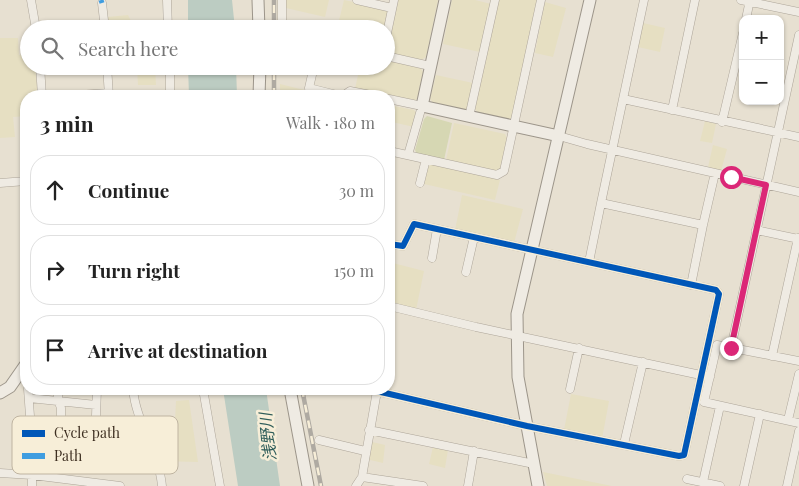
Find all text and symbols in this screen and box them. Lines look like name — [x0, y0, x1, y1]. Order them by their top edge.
map controls — [739, 15, 784, 105]
button: + — [739, 15, 784, 60]
search box — [20, 20, 395, 75]
icon: search — [38, 34, 66, 62]
text: Search here — [78, 35, 178, 61]
button: − — [739, 60, 784, 105]
text: 3 min — [40, 109, 94, 137]
text: Walk · 180 m — [286, 112, 375, 133]
route start — [720, 166, 743, 189]
icon: ahead — [41, 176, 69, 204]
text: Continue — [88, 177, 169, 203]
text: 30 m — [339, 180, 374, 201]
icon: right — [41, 256, 69, 284]
text: Turn right — [88, 257, 180, 283]
text: 150 m — [334, 260, 374, 281]
icon: arrive — [41, 336, 69, 364]
text: Arrive at destination — [88, 337, 268, 363]
route end — [720, 337, 743, 360]
water label: 浅野川 — [254, 410, 280, 462]
legend — [12, 416, 178, 474]
text: Cycle path — [54, 423, 121, 442]
text: Path — [54, 446, 83, 465]

